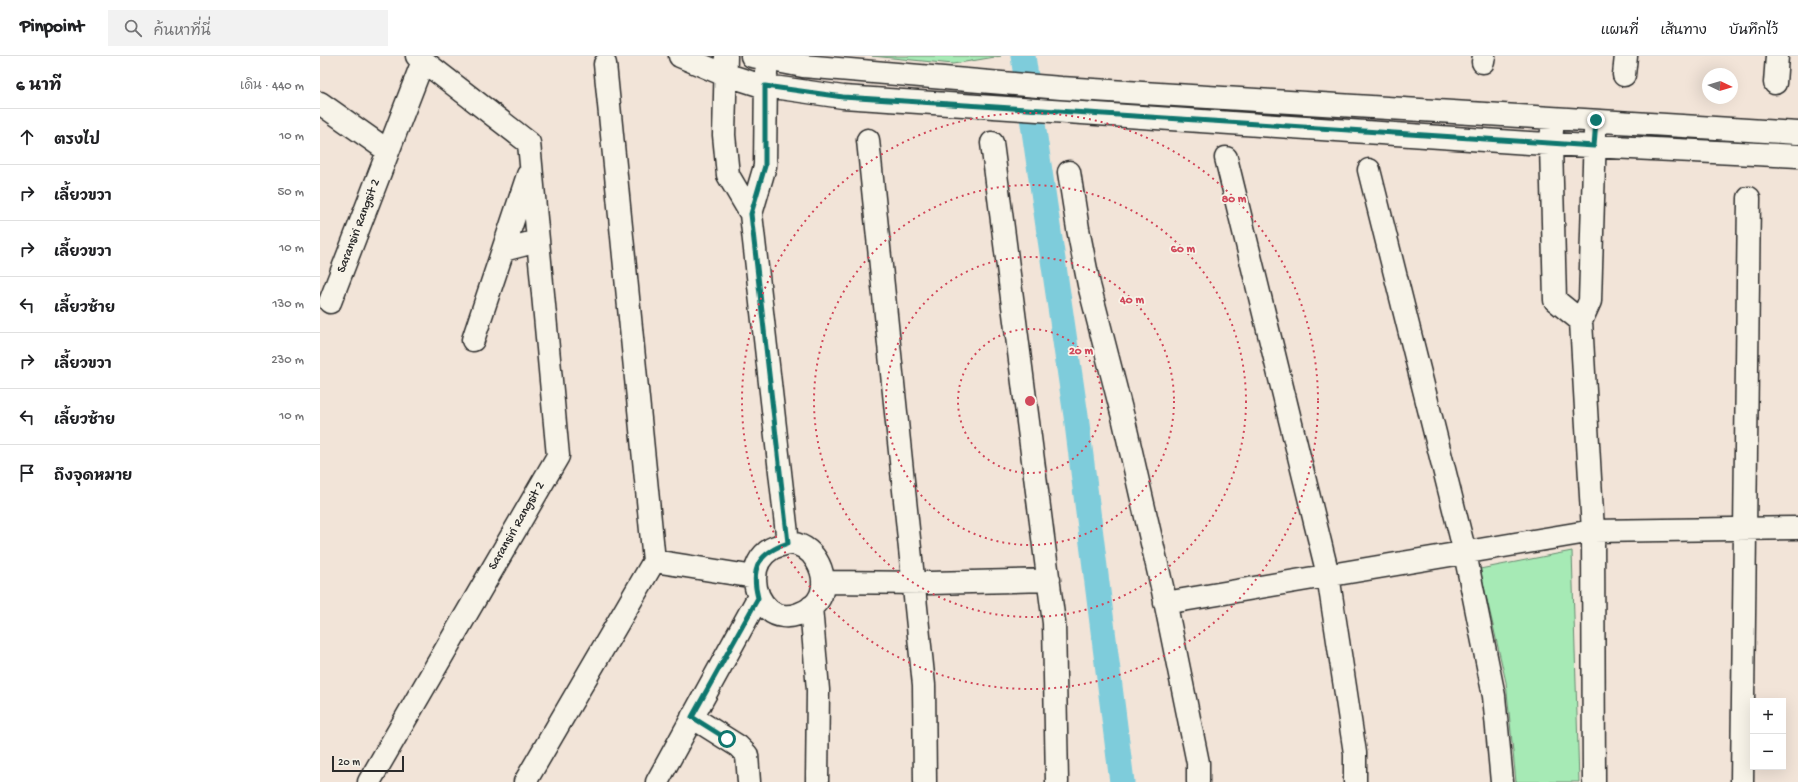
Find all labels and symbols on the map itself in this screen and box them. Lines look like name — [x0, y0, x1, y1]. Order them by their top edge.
north arrow — [1702, 68, 1738, 104]
route end — [1587, 111, 1605, 129]
street label: Saransiri Rangsit 2 — [334, 176, 384, 275]
text: 80 m — [1222, 193, 1247, 207]
text: 60 m — [1171, 243, 1196, 257]
text: 40 m — [1119, 294, 1144, 308]
text: 20 m — [1069, 345, 1094, 359]
centre of rings — [1023, 394, 1037, 408]
street label: Saransiri Rangsit 2 — [486, 479, 549, 573]
route start — [718, 730, 736, 748]
scale bar — [332, 754, 404, 773]

